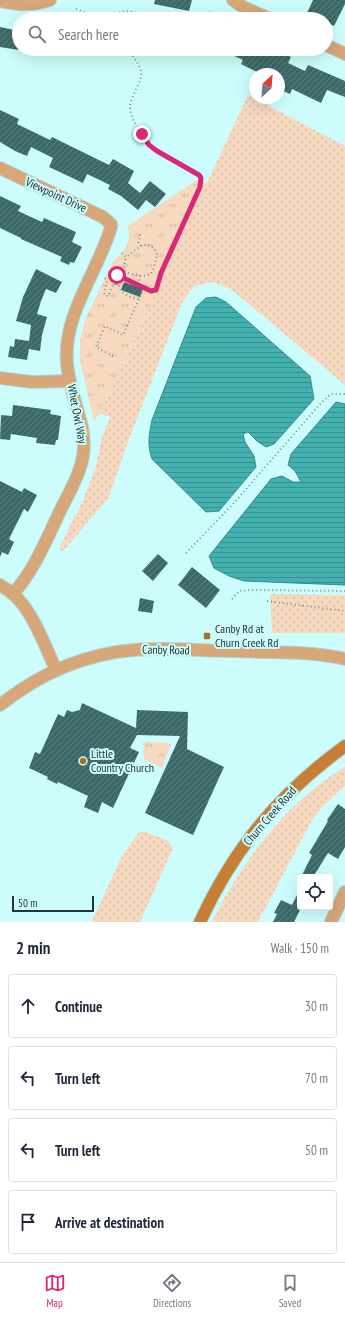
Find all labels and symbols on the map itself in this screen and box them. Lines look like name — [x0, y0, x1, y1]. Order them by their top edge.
north arrow — [249, 68, 285, 104]
route end — [133, 125, 151, 143]
street label: Viewpoint Drive — [22, 173, 89, 215]
route start — [108, 266, 126, 284]
street label: Whet Owl Way — [64, 383, 91, 445]
place label: Canby Rd at Churn Creek Rd — [215, 621, 278, 650]
marker: Canby Rd at Churn Creek Rd — [202, 631, 212, 641]
street label: Canby Road — [142, 642, 190, 657]
place label: Little Country Church — [91, 746, 154, 775]
marker: Little Country Church — [78, 756, 88, 766]
street label: Churn Creek Road — [240, 783, 299, 848]
scale bar — [12, 894, 94, 913]

